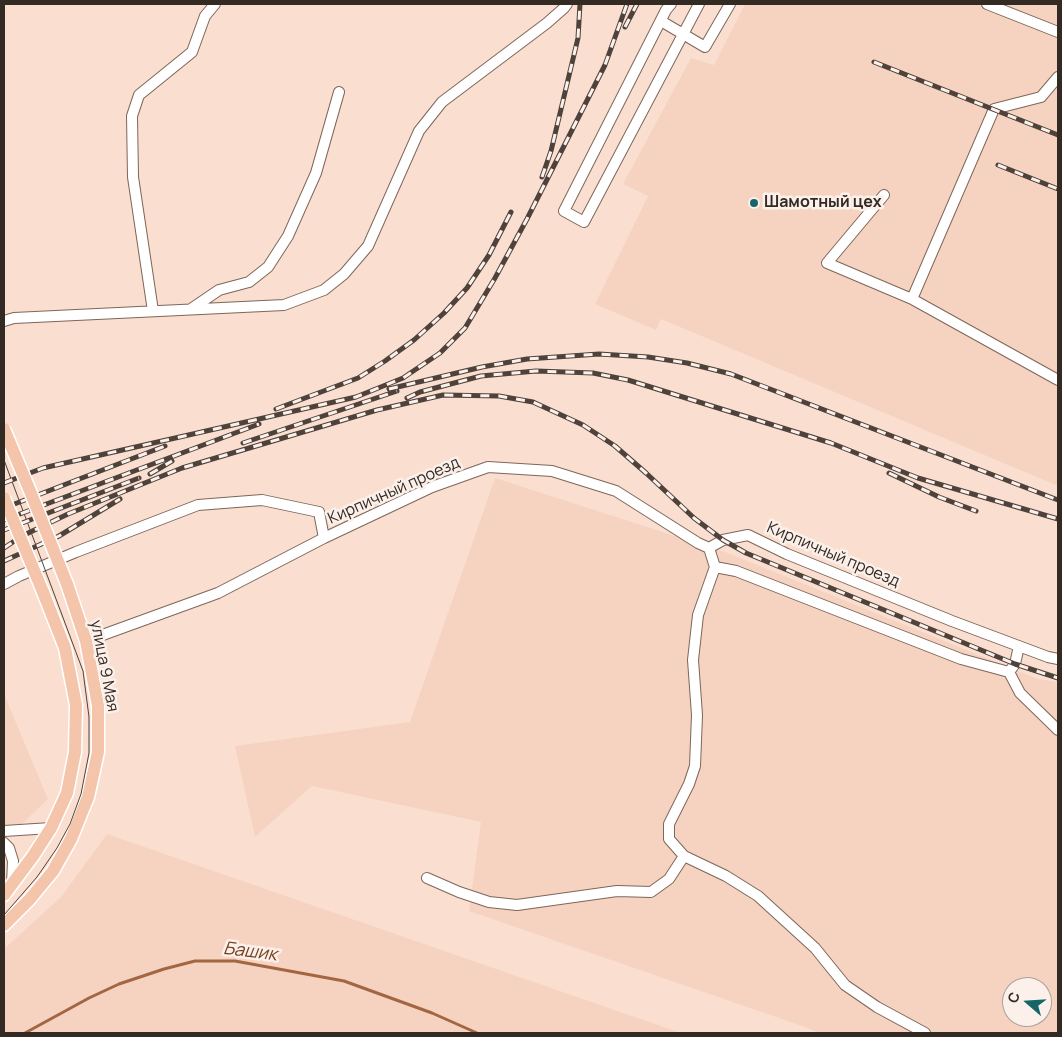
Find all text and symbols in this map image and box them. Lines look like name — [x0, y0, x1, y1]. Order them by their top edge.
place label: Шамотный цех — [764, 193, 881, 213]
marker: Шамотный цех — [748, 197, 760, 209]
street label: Кирпичный проезд — [325, 453, 463, 529]
street label: Кирпичный проезд — [764, 518, 902, 592]
street label: улица 9 Мая — [86, 619, 122, 713]
water label: Башик — [222, 938, 278, 966]
north arrow — [1002, 977, 1052, 1027]
text: С — [1003, 989, 1024, 1005]

